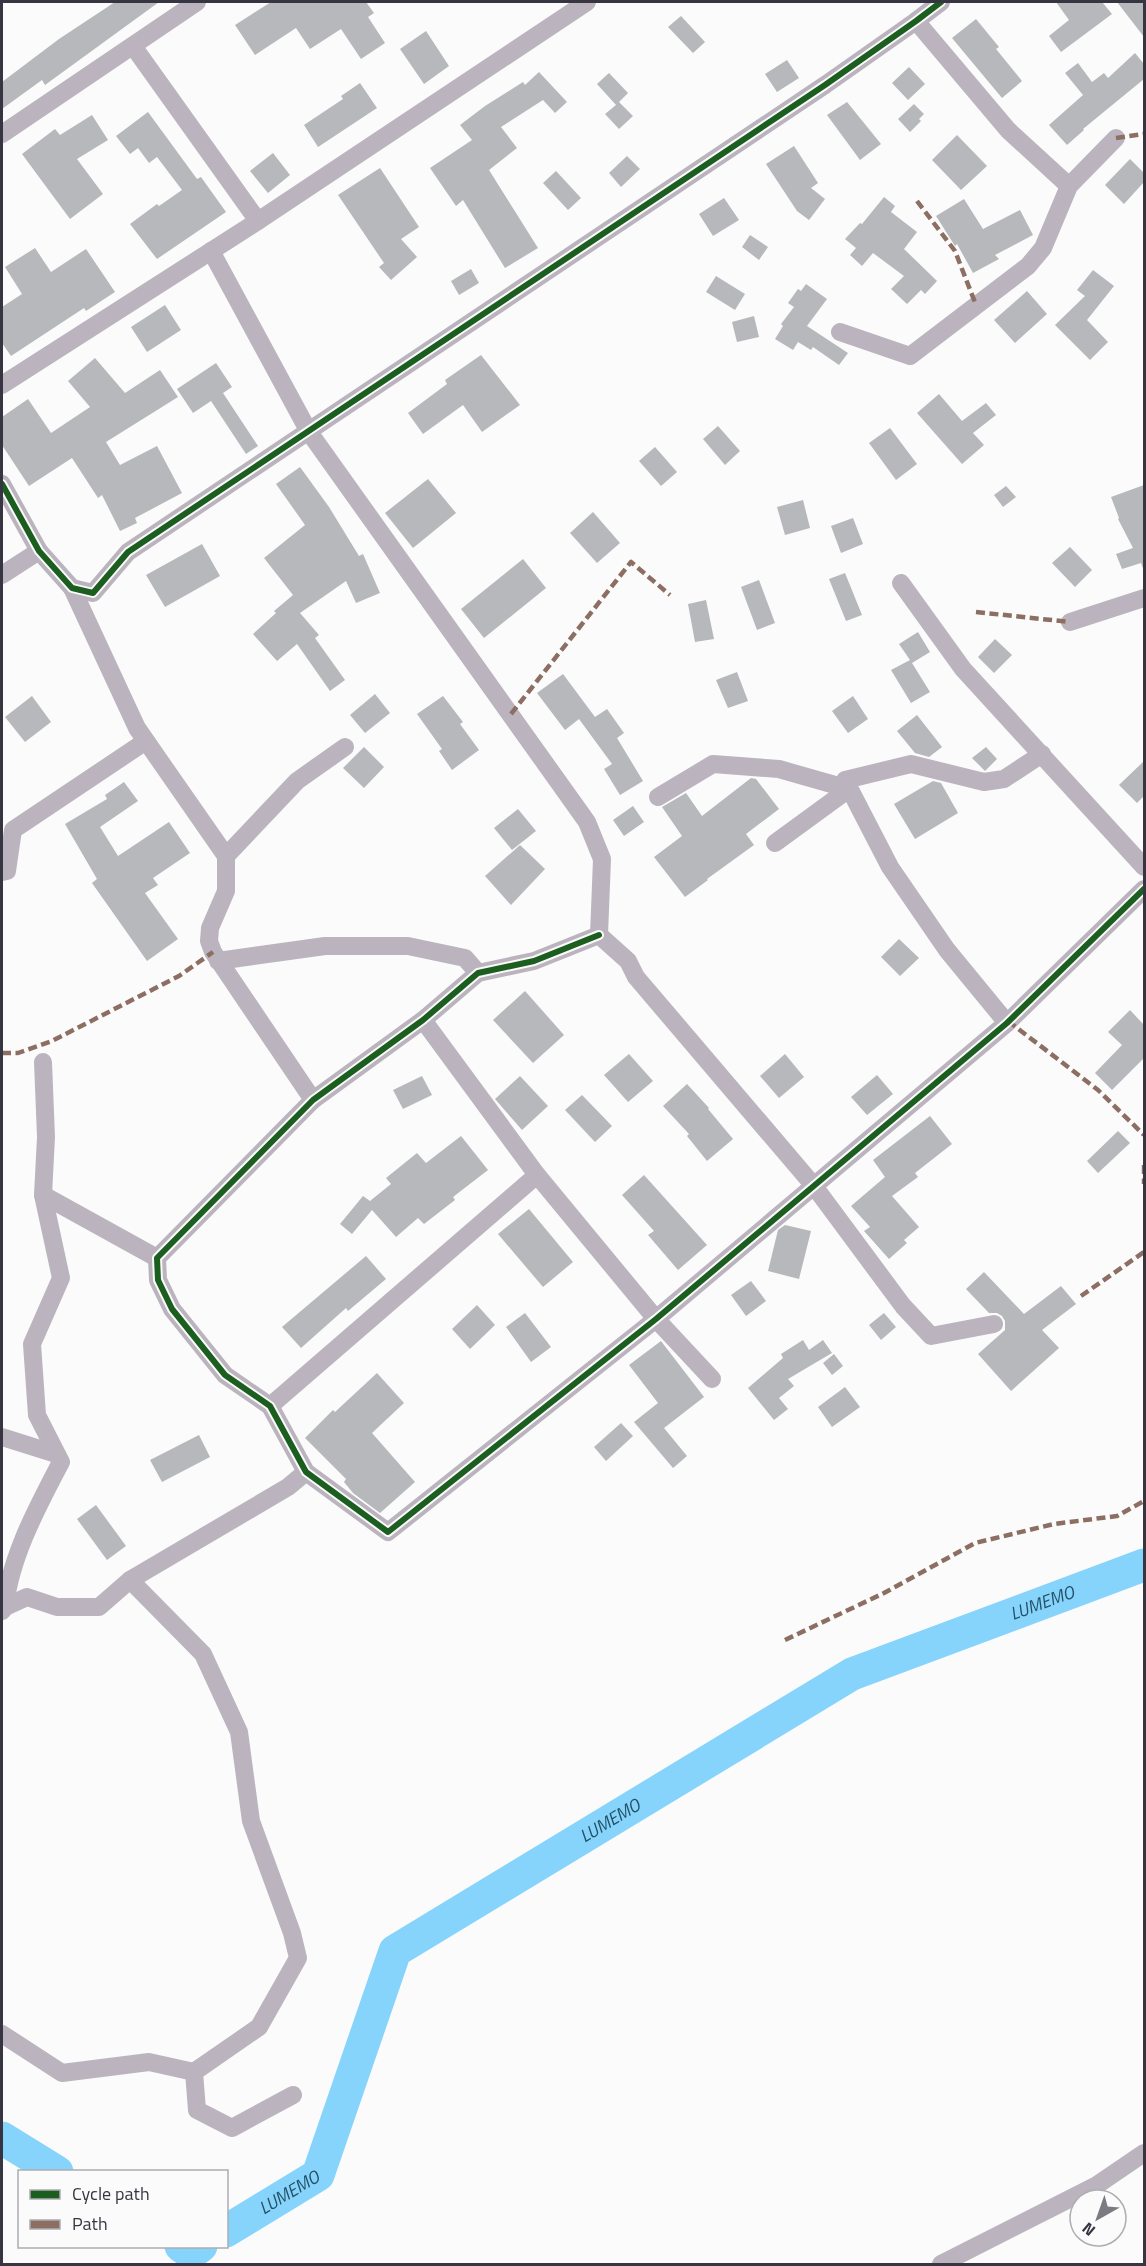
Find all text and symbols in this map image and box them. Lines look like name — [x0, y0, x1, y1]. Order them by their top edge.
water label: LUMEMO — [1006, 1578, 1080, 1627]
water label: LUMEMO — [574, 1791, 647, 1849]
water label: LUMEMO — [253, 2162, 326, 2221]
legend — [18, 2170, 228, 2248]
text: Cycle path — [72, 2180, 150, 2207]
north arrow — [1068, 2188, 1128, 2248]
text: Path — [72, 2210, 108, 2237]
text: N — [1076, 2217, 1100, 2242]

